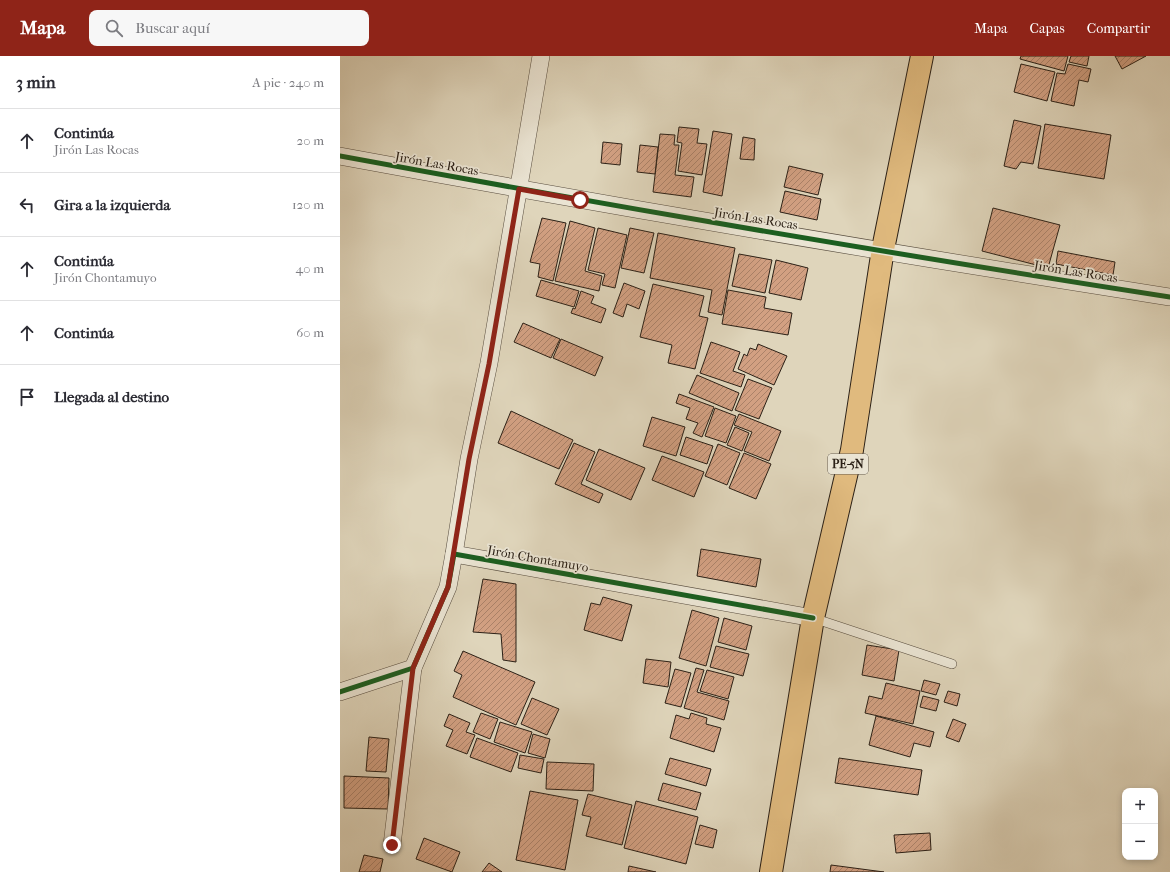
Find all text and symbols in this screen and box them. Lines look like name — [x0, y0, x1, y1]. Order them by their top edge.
search box — [89, 10, 369, 46]
text: Mapa — [20, 17, 65, 39]
icon: search — [103, 17, 125, 39]
text: Buscar aquí — [135, 19, 210, 37]
text: Mapa — [974, 20, 1008, 37]
text: Capas — [1030, 20, 1065, 37]
text: Compartir — [1087, 20, 1150, 37]
text: 3 min — [16, 72, 56, 92]
text: A pie · 240 m — [252, 75, 324, 90]
text: Continúa — [54, 124, 114, 142]
icon: ahead — [16, 130, 38, 152]
text: 20 m — [297, 133, 324, 148]
text: Jirón Las Rocas — [54, 142, 139, 157]
street label: Jirón Las Rocas — [393, 149, 480, 178]
route start — [571, 191, 589, 209]
icon: left — [16, 194, 38, 216]
text: Gira a la izquierda — [54, 196, 170, 214]
text: 120 m — [292, 197, 324, 212]
street label: Jirón Las Rocas — [712, 204, 799, 233]
text: Continúa — [54, 252, 114, 270]
street label: Jirón Las Rocas — [1032, 257, 1119, 286]
icon: ahead — [16, 258, 38, 280]
text: 40 m — [296, 261, 324, 276]
text: Jirón Chontamuyo — [54, 270, 157, 285]
icon: ahead — [16, 322, 38, 344]
text: Continúa — [54, 324, 114, 342]
text: 60 m — [296, 325, 324, 340]
icon: arrive — [16, 386, 38, 408]
text: Llegada al destino — [54, 388, 169, 406]
road number: PE-5N — [828, 454, 868, 474]
street label: Jirón Chontamuyo — [485, 542, 590, 575]
map controls — [1122, 788, 1158, 860]
button: + — [1122, 788, 1158, 824]
button: − — [1122, 824, 1158, 860]
route end — [383, 836, 401, 854]

